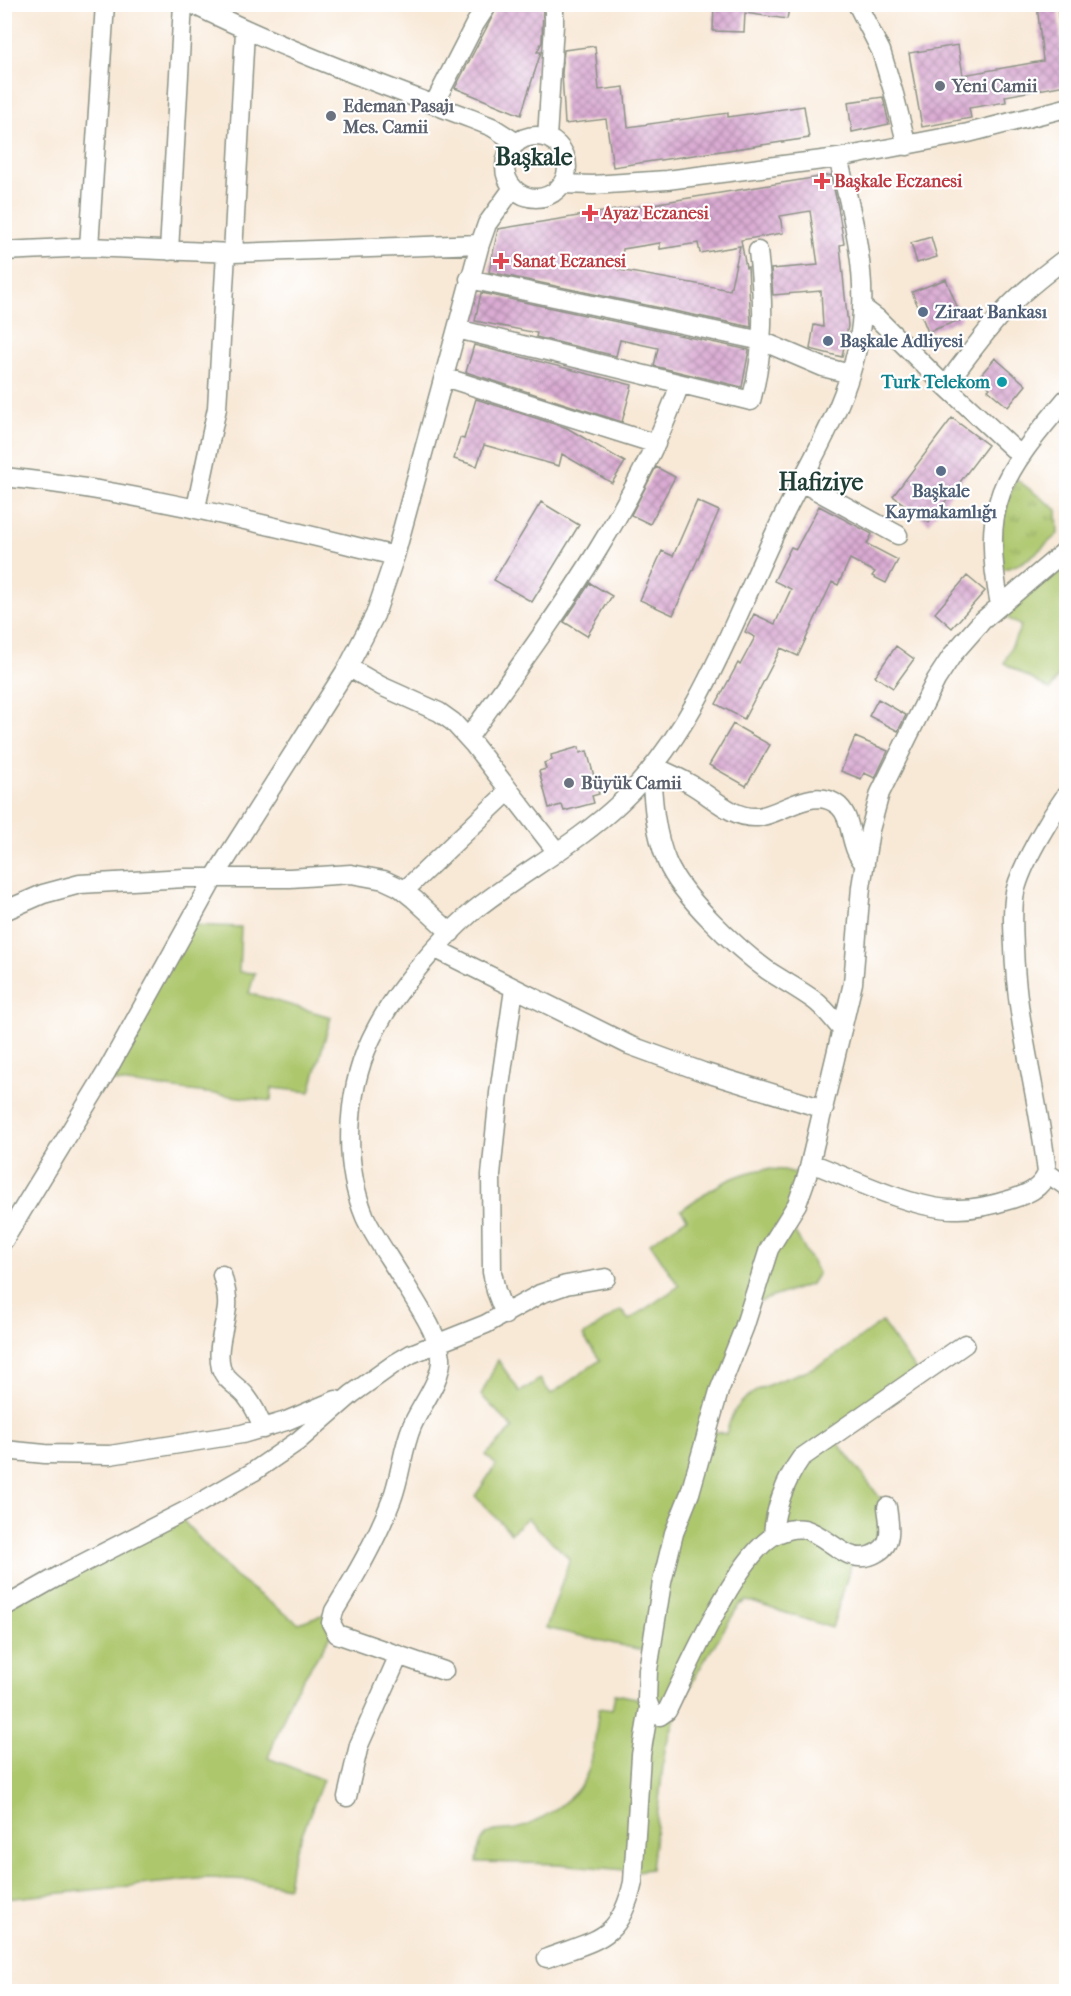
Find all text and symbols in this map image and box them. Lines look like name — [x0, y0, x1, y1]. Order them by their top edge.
place label: Yeni Camii — [951, 76, 1038, 97]
marker: Yeni Camii — [933, 79, 947, 93]
place label: Edeman Pasajı Mes. Camii — [342, 96, 455, 138]
marker: Edeman Pasajı Mes. Camii — [324, 109, 338, 123]
district label: Başkale — [495, 143, 573, 172]
place label: Başkale Eczanesi — [834, 171, 963, 192]
marker: Başkale Eczanesi — [815, 174, 829, 188]
place label: Ayaz Eczanesi — [601, 203, 710, 224]
marker: Ayaz Eczanesi — [583, 206, 597, 220]
place label: Sanat Eczanesi — [513, 251, 627, 272]
marker: Sanat Eczanesi — [494, 254, 508, 268]
place label: Ziraat Bankası — [935, 302, 1048, 323]
marker: Ziraat Bankası — [916, 305, 930, 319]
place label: Başkale Adliyesi — [840, 331, 964, 352]
marker: Başkale Adliyesi — [821, 334, 835, 348]
place label: Turk Telekom — [880, 372, 991, 393]
marker: Turk Telekom — [995, 375, 1009, 389]
marker: Başkale Kaymakamlığı — [934, 464, 948, 478]
district label: Hafiziye — [779, 468, 864, 496]
place label: Başkale Kaymakamlığı — [885, 481, 998, 523]
place label: Büyük Camii — [581, 773, 682, 794]
marker: Büyük Camii — [562, 776, 576, 790]

